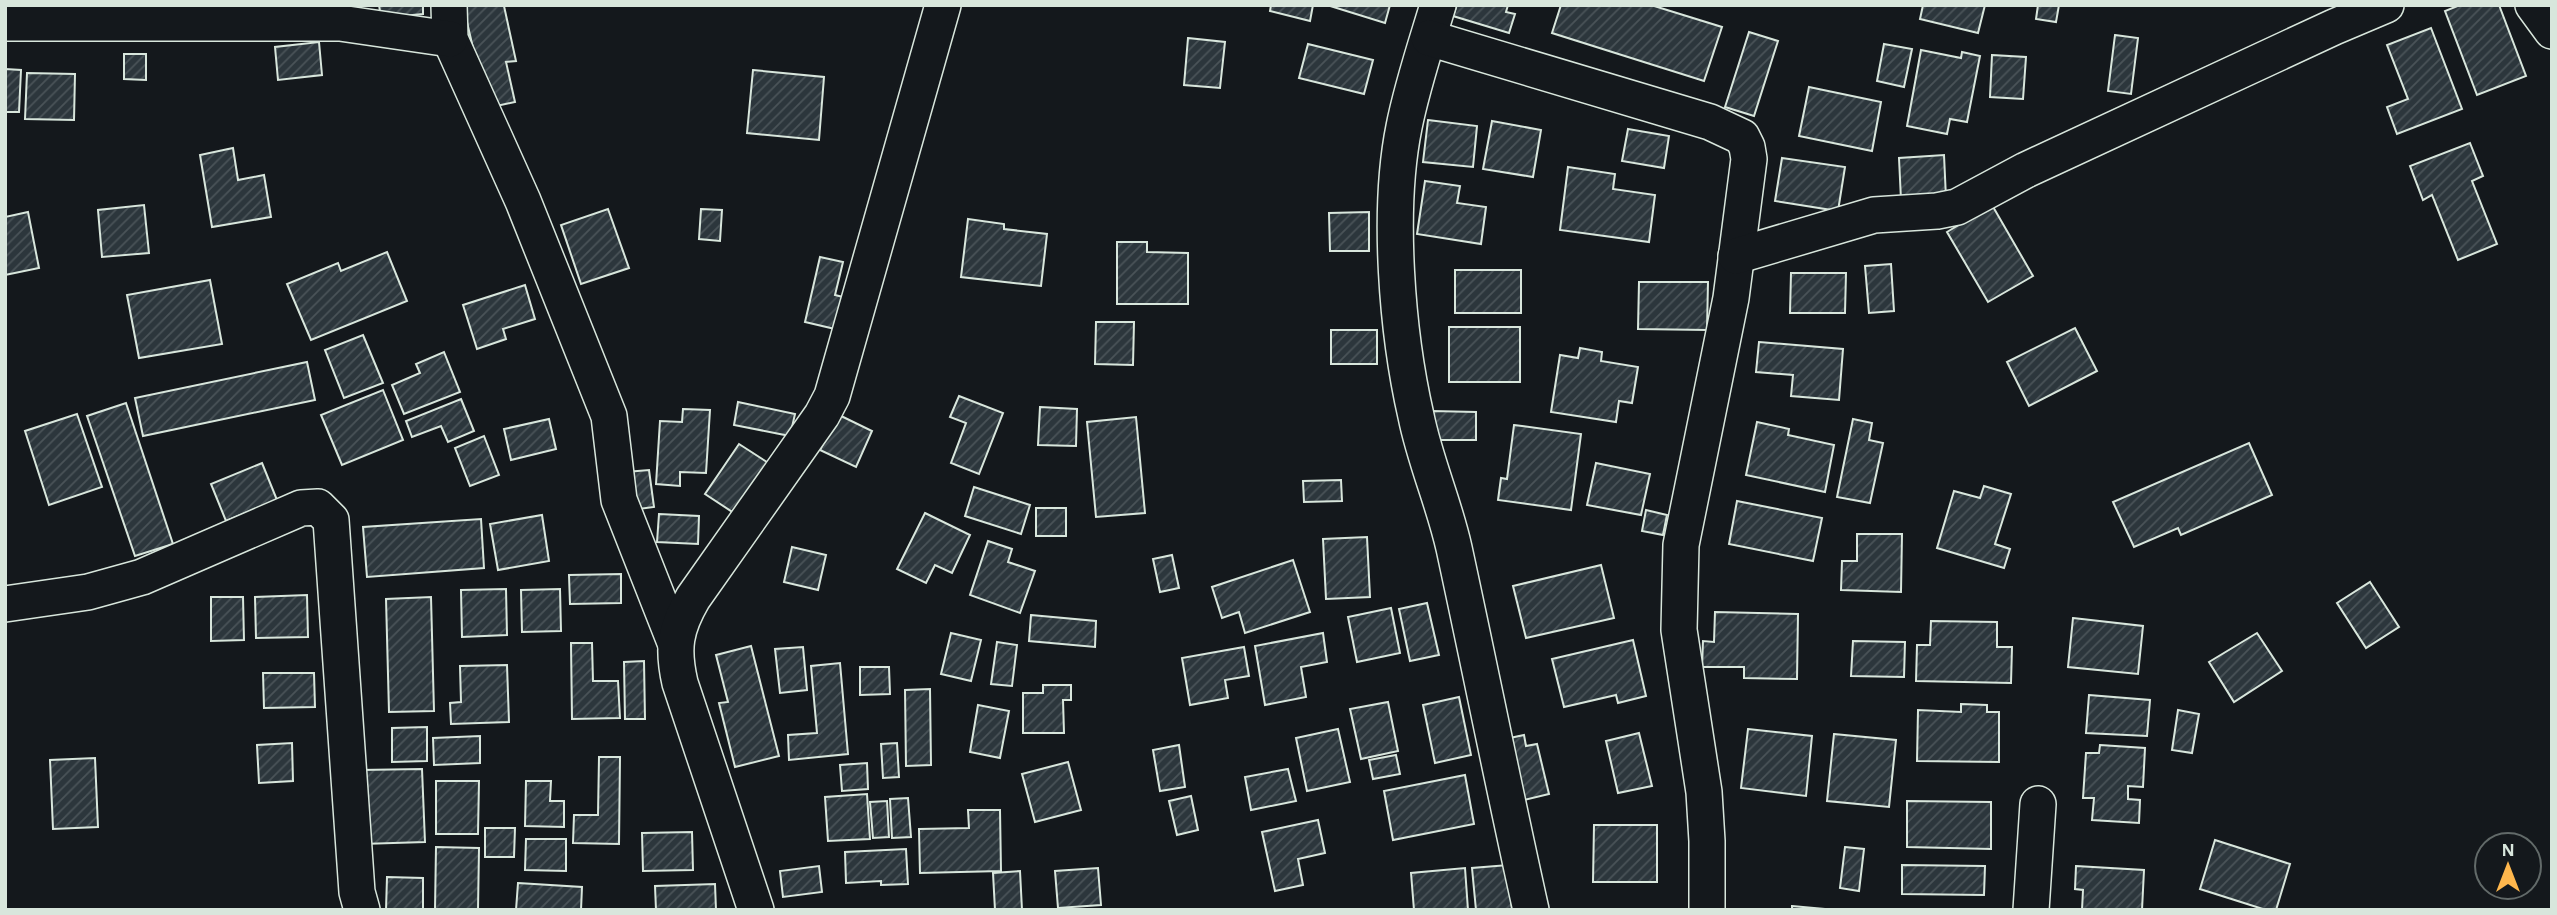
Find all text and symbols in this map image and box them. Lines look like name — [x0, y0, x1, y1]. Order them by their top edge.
north arrow — [2473, 831, 2543, 901]
text: N — [2501, 841, 2515, 860]

